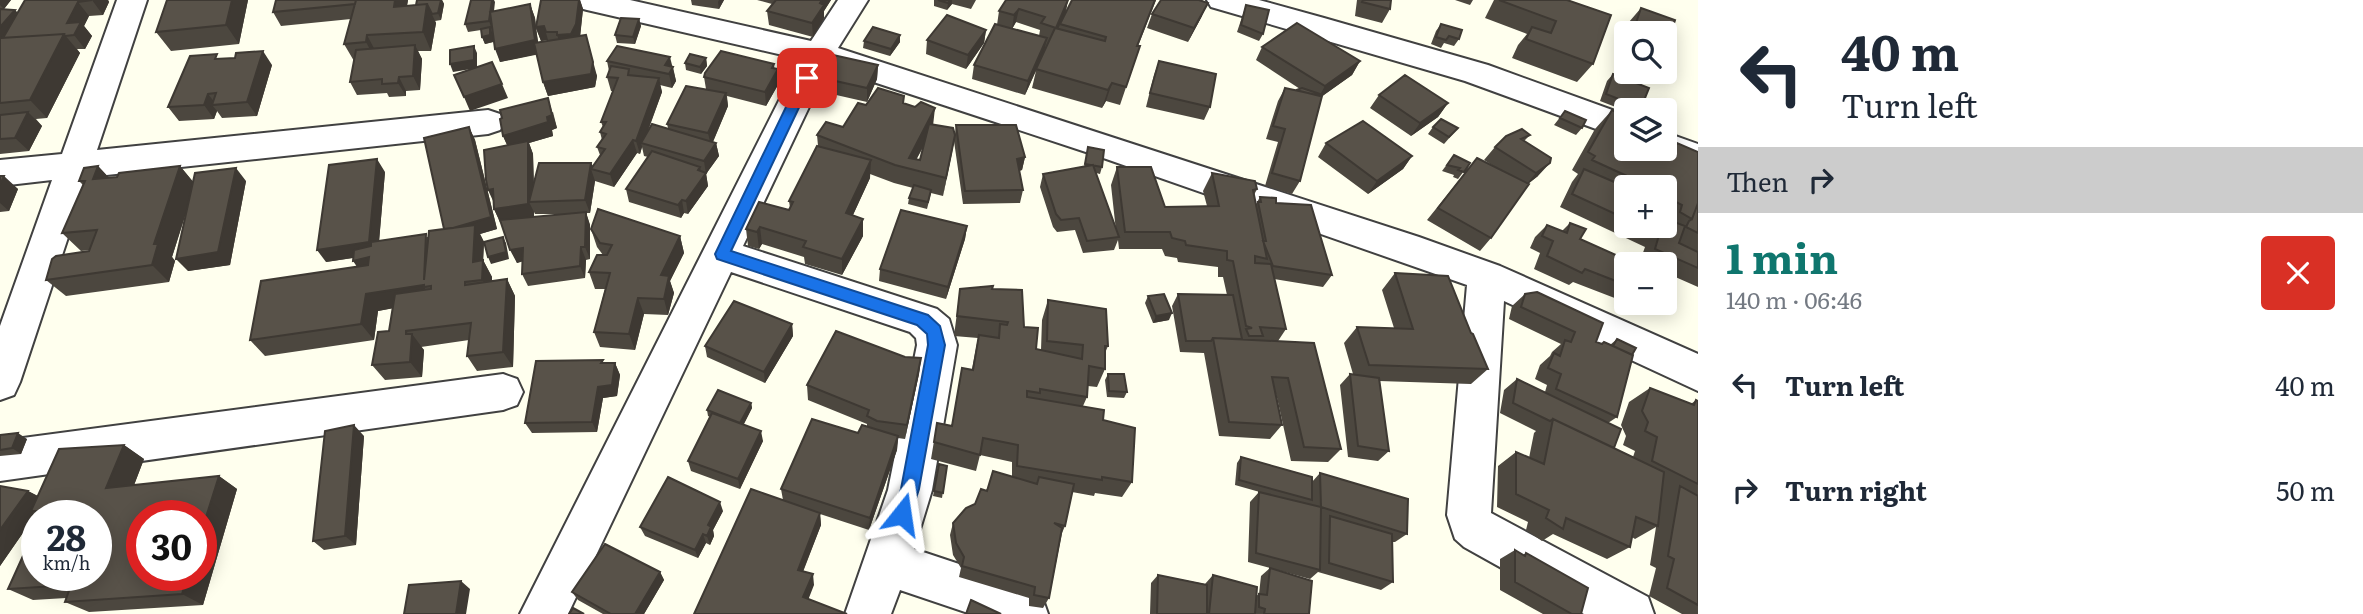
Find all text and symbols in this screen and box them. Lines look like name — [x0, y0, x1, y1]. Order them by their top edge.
text: 40 m — [1841, 13, 1959, 86]
map controls — [1614, 21, 1677, 315]
button: search — [1614, 21, 1677, 84]
icon: left — [1726, 28, 1817, 119]
pin — [777, 48, 837, 108]
icon: arrive — [788, 59, 826, 97]
text: Turn left — [1841, 80, 1978, 128]
button: layers — [1614, 98, 1677, 161]
text: Then — [1726, 161, 1788, 200]
icon: right — [1802, 161, 1840, 199]
button: + — [1614, 175, 1677, 238]
text: 1 min — [1726, 225, 1838, 287]
button: close — [2261, 236, 2335, 310]
button: − — [1614, 252, 1677, 315]
text: 140 m · 06:46 — [1726, 282, 1862, 316]
text: Turn left — [1785, 365, 1904, 404]
text: 40 m — [2275, 365, 2335, 404]
icon: left — [1726, 366, 1764, 404]
text: Turn right — [1785, 470, 1927, 509]
text: 50 m — [2276, 470, 2335, 509]
icon: right — [1726, 471, 1764, 509]
position arrow — [865, 477, 939, 551]
speed limit sign: 30 — [126, 500, 217, 591]
text: 28 — [47, 510, 86, 562]
text: km/h — [43, 549, 90, 576]

